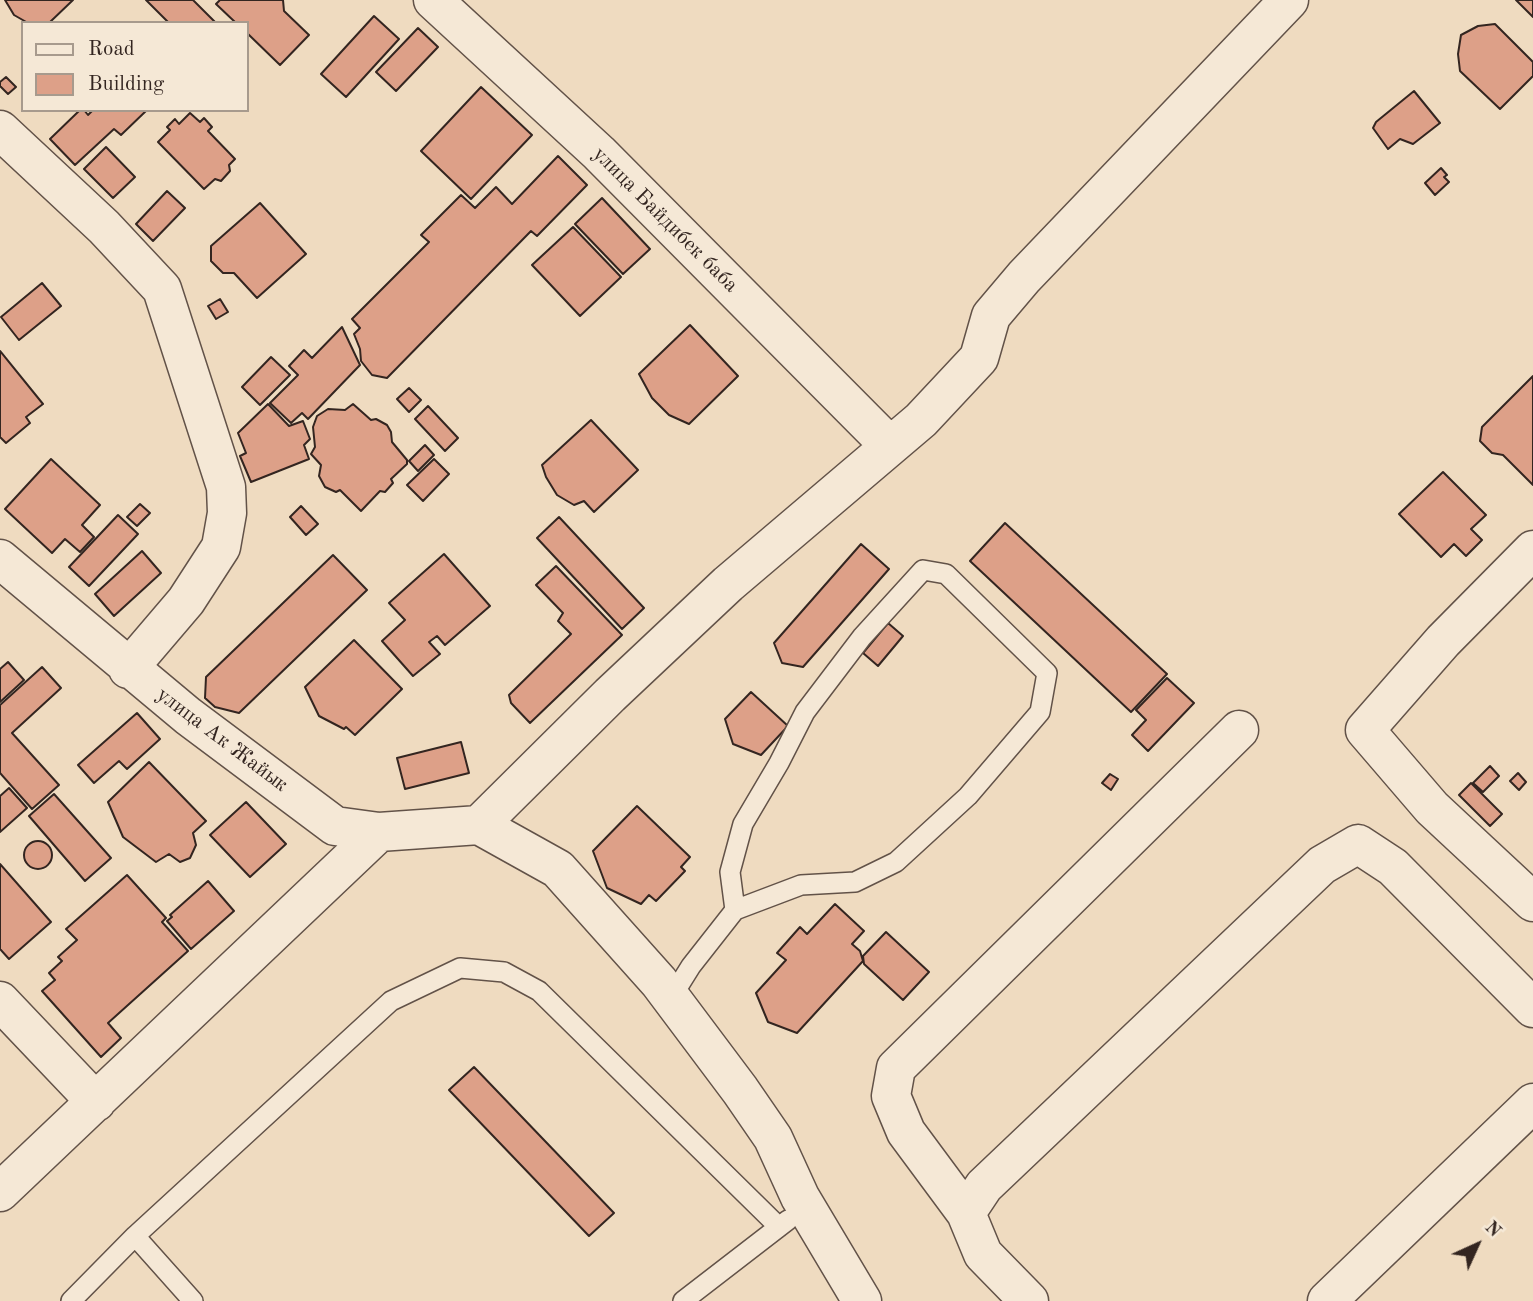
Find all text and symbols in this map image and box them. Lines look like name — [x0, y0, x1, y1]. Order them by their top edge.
legend — [21, 21, 248, 112]
text: Road — [88, 39, 135, 60]
text: Building — [88, 74, 164, 95]
street label: улица Байдибек баба — [587, 142, 743, 298]
street label: улица Ак Жайык — [151, 682, 293, 798]
north arrow — [1442, 1210, 1512, 1280]
text: N — [1480, 1218, 1504, 1242]

